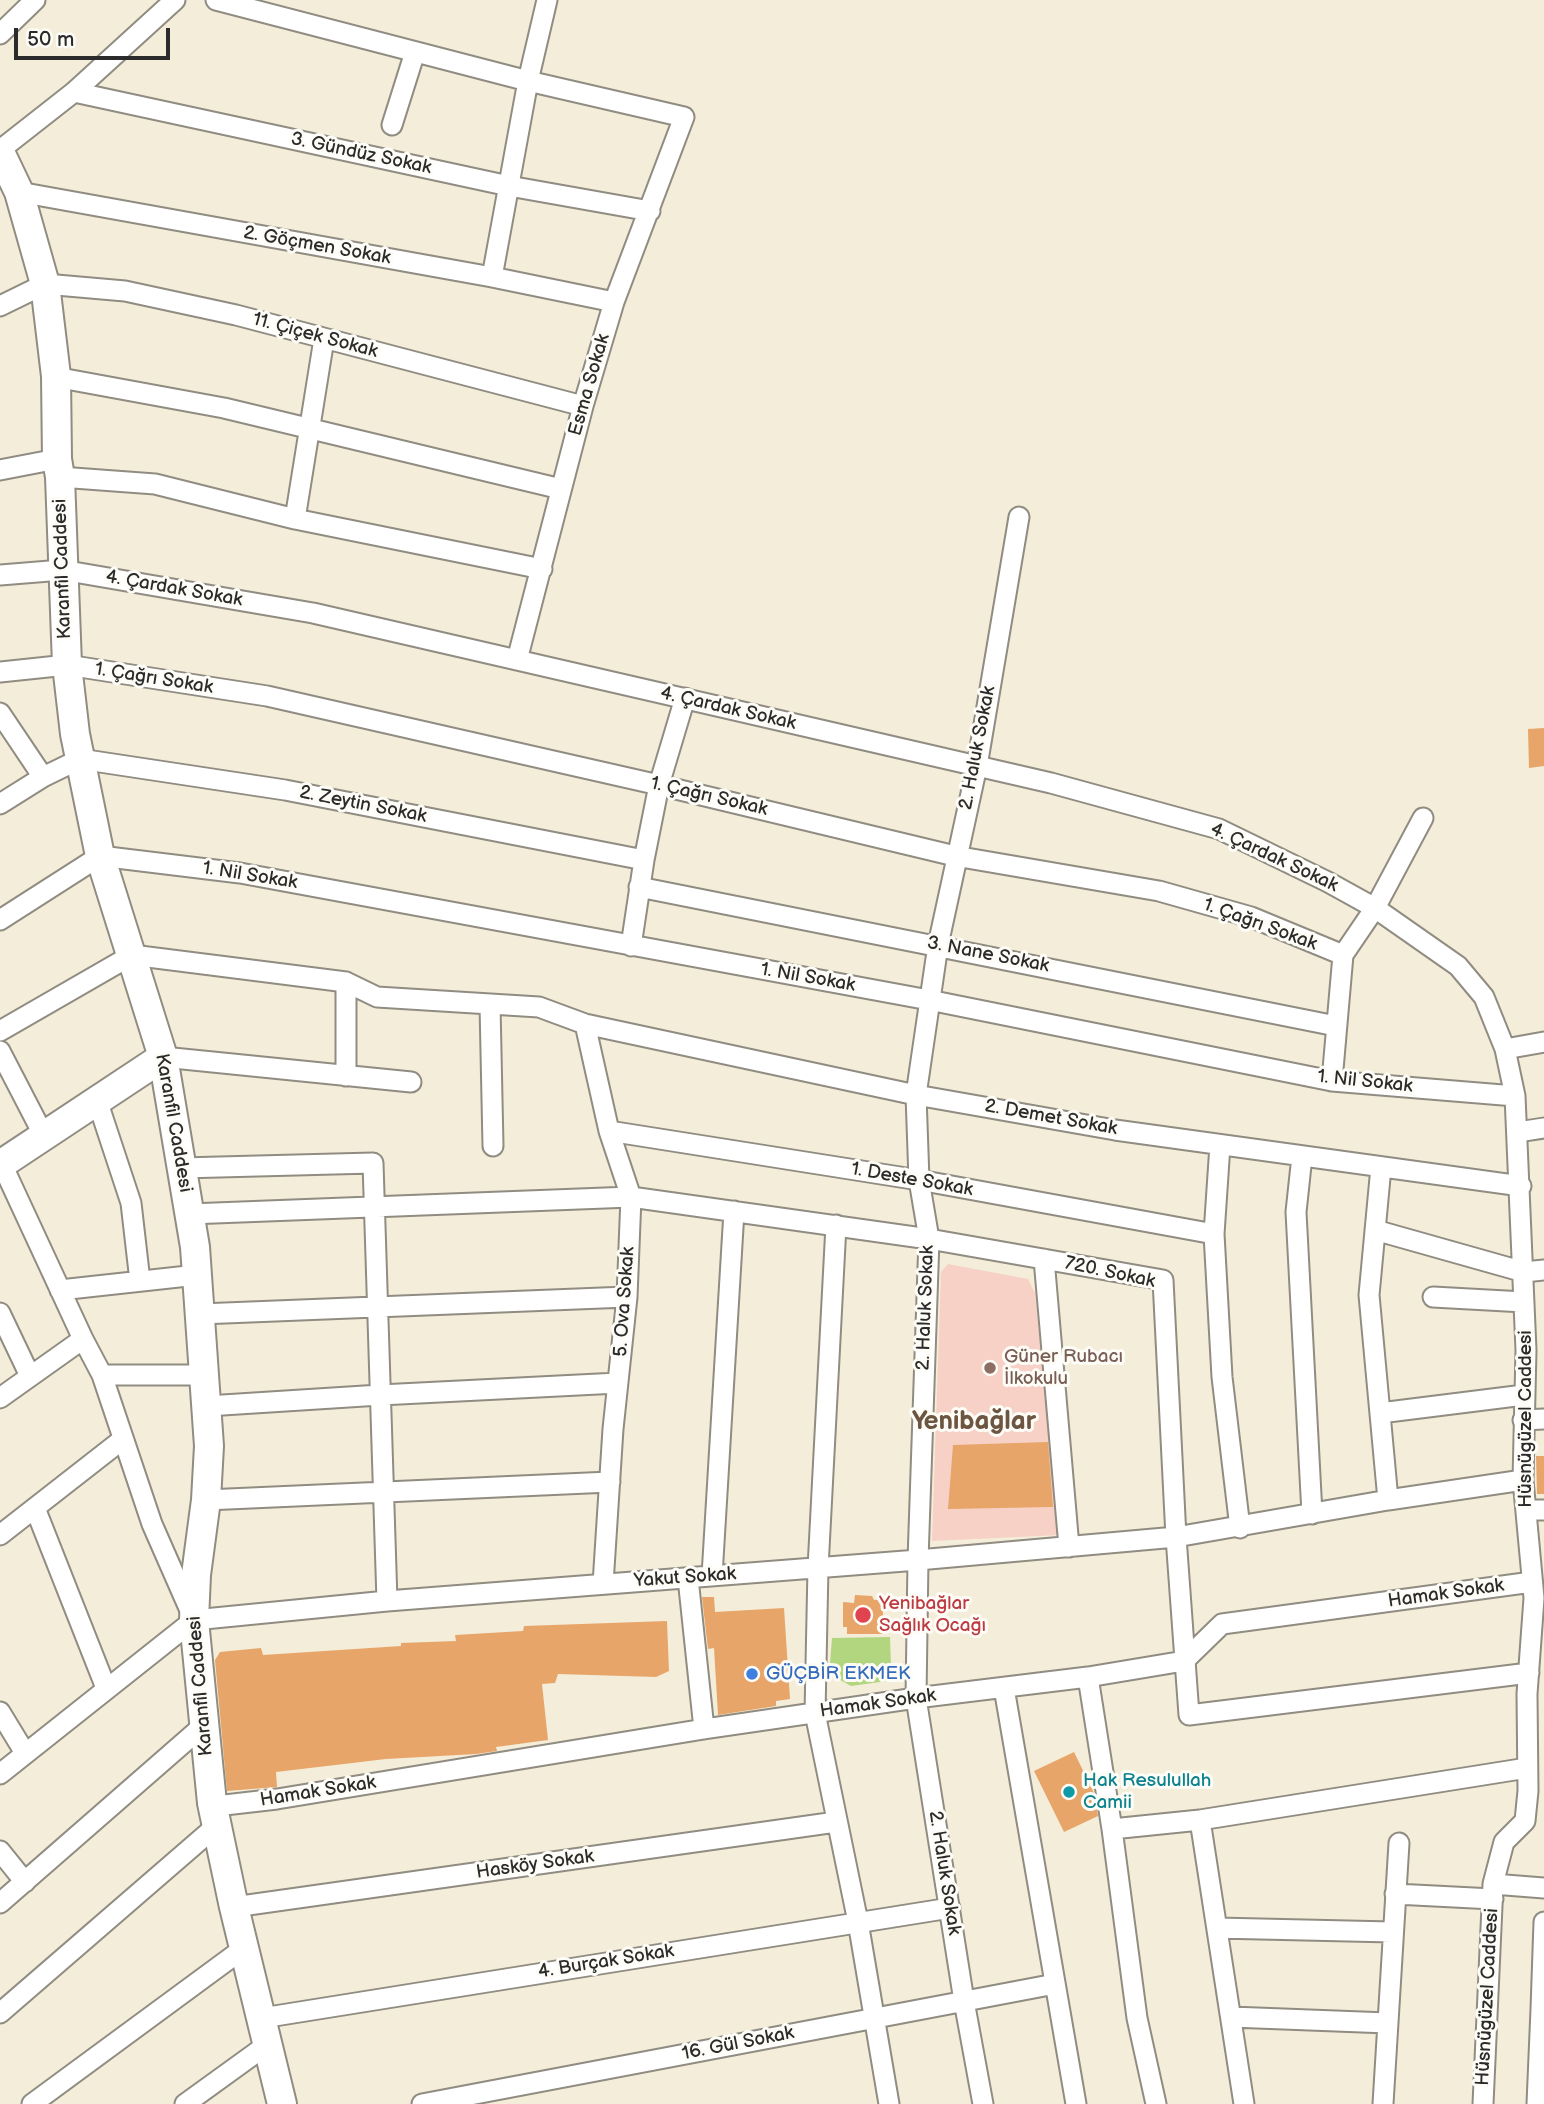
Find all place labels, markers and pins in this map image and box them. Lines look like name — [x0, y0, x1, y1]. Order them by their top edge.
place label: Güner Rubacı İlkokulu — [1004, 1346, 1123, 1390]
marker: Güner Rubacı İlkokulu — [982, 1360, 998, 1376]
place label: Yenibağlar Sağlık Ocağı — [879, 1593, 986, 1637]
marker: Yenibağlar Sağlık Ocağı — [853, 1605, 873, 1625]
place label: GÜÇBİR EKMEK — [766, 1663, 910, 1685]
marker: GÜÇBİR EKMEK — [744, 1666, 760, 1682]
place label: Hak Resulullah Camii — [1083, 1770, 1211, 1814]
marker: Hak Resulullah Camii — [1061, 1784, 1077, 1800]

